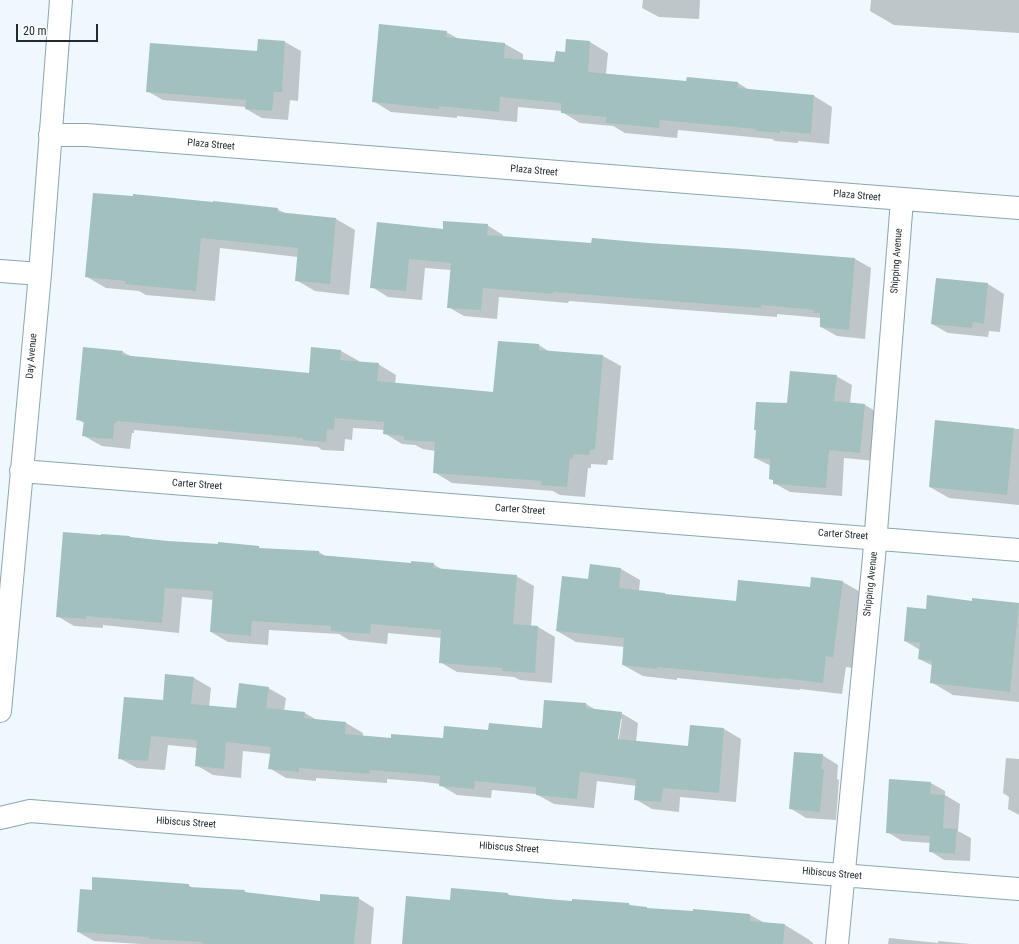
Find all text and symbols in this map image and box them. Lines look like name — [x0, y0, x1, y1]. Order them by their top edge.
scale bar — [18, 16, 100, 42]
text: 20 m — [23, 24, 47, 38]
street label: Plaza Street — [187, 137, 235, 153]
street label: Plaza Street — [510, 163, 558, 179]
street label: Plaza Street — [833, 188, 881, 204]
street label: Shipping Avenue — [889, 228, 905, 294]
street label: Day Avenue — [24, 333, 40, 379]
street label: Carter Street — [172, 477, 222, 493]
street label: Carter Street — [495, 502, 545, 518]
street label: Carter Street — [818, 527, 868, 543]
street label: Shipping Avenue — [862, 551, 880, 617]
street label: Hibiscus Street — [156, 815, 216, 831]
street label: Hibiscus Street — [479, 840, 539, 856]
street label: Hibiscus Street — [802, 865, 862, 883]

